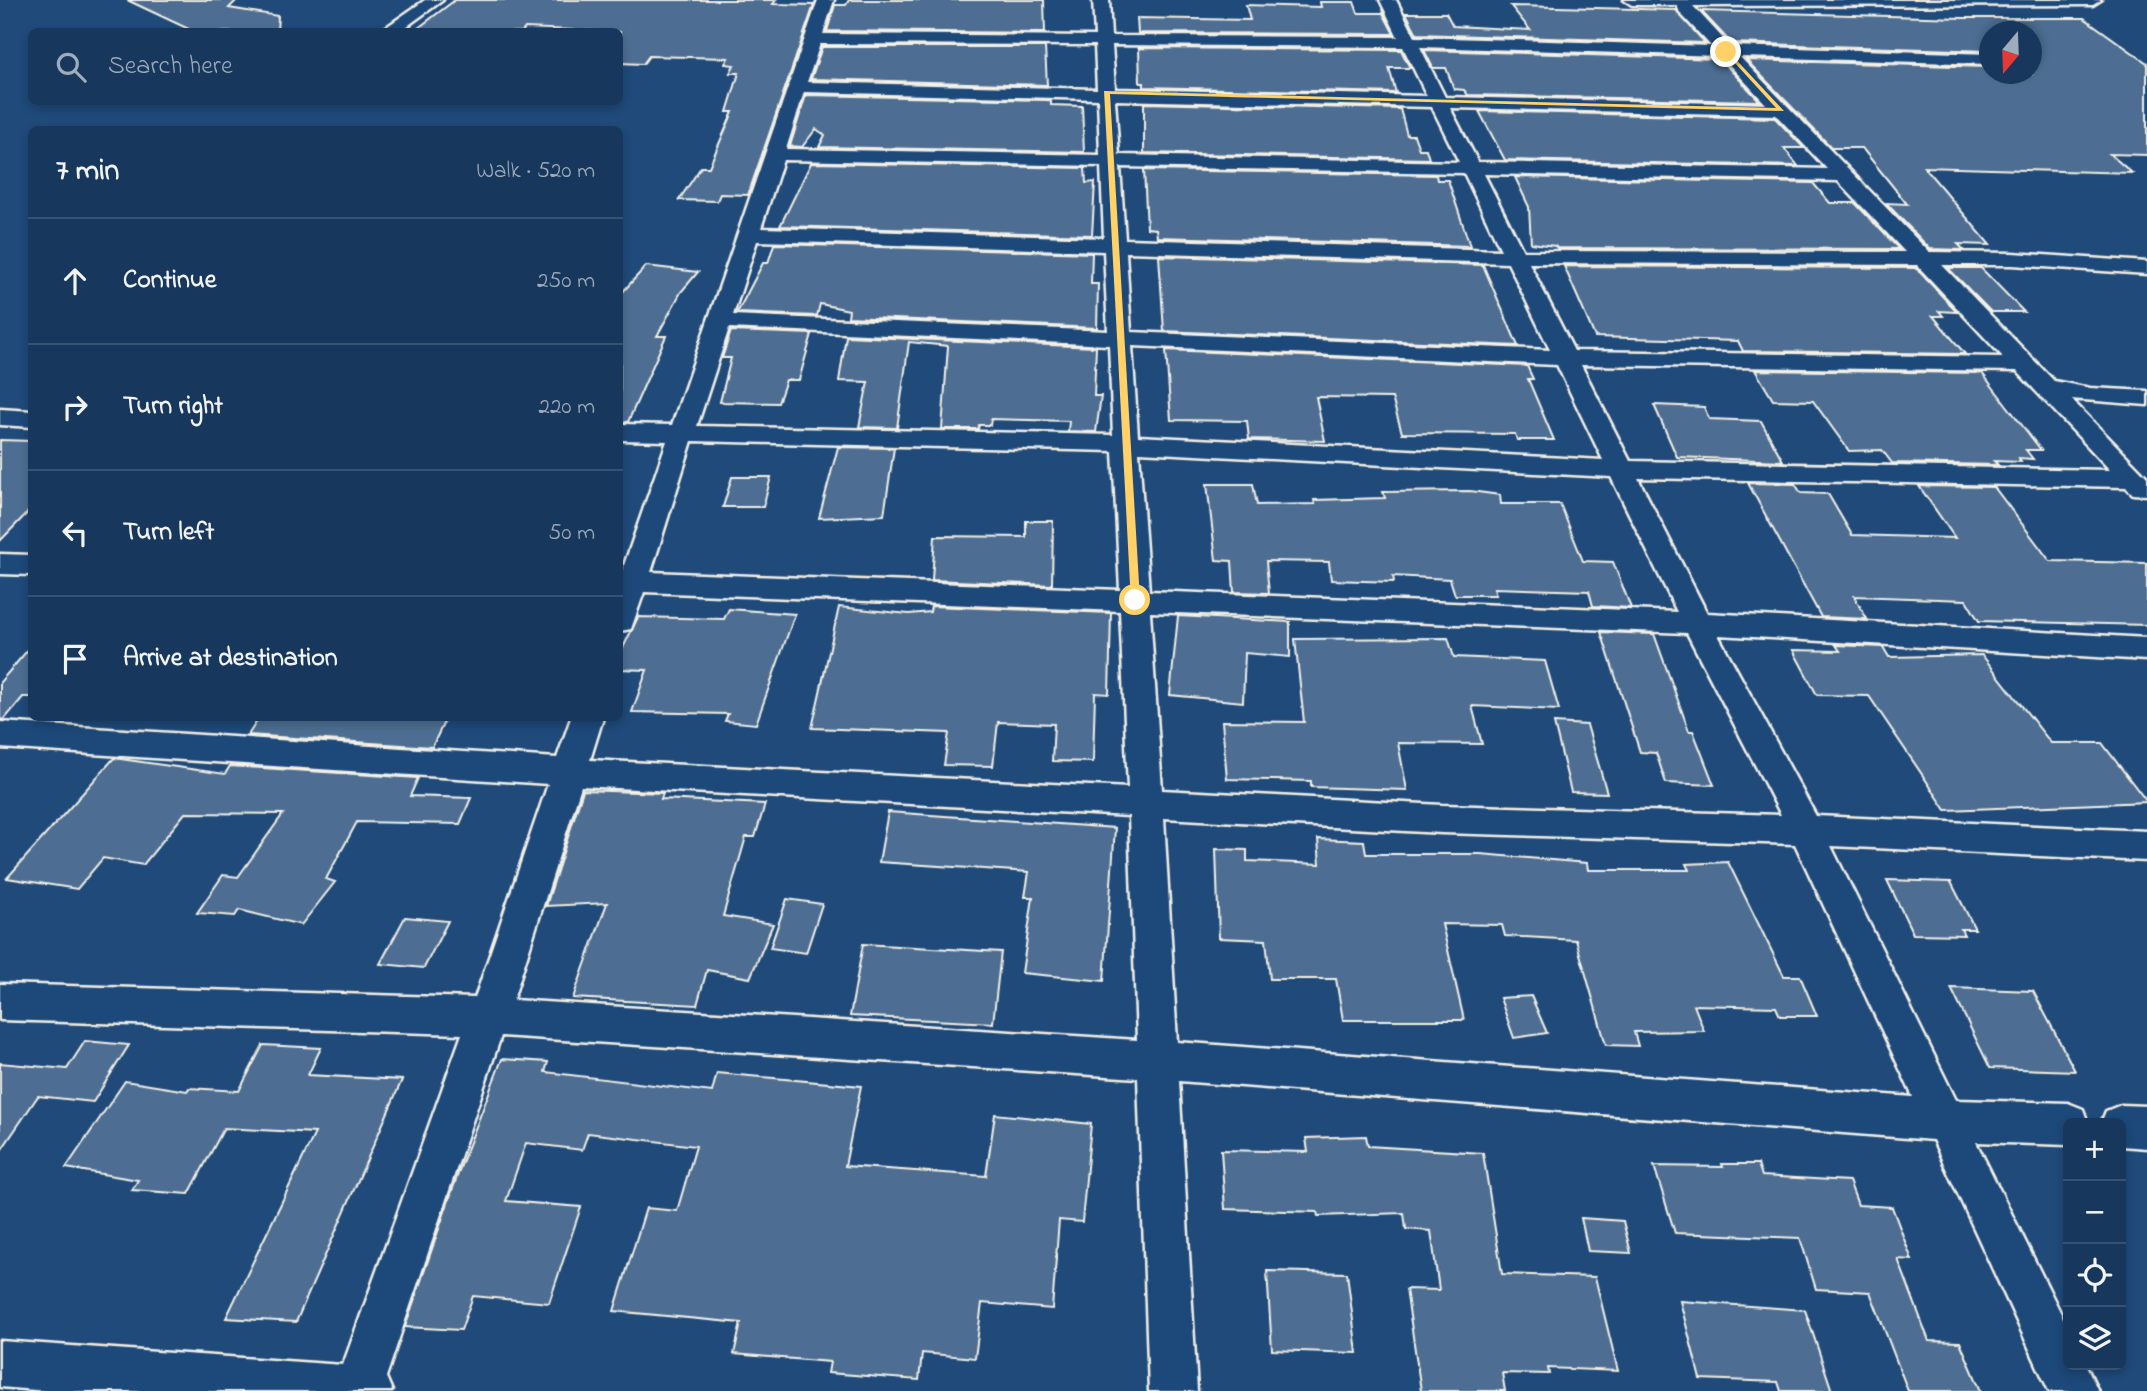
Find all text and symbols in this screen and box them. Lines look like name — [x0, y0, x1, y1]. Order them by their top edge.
north arrow — [1979, 21, 2042, 84]
search box — [28, 28, 623, 105]
route end — [1710, 36, 1741, 67]
icon: search — [52, 48, 90, 86]
text: Search here — [108, 48, 233, 86]
text: 7 min — [56, 150, 119, 194]
text: Walk · 520 m — [476, 155, 595, 188]
icon: ahead — [56, 262, 94, 300]
text: Continue — [123, 262, 216, 300]
text: 250 m — [537, 265, 595, 298]
icon: right — [56, 388, 94, 426]
text: Turn right — [123, 388, 223, 426]
text: 220 m — [539, 391, 595, 424]
icon: left — [56, 514, 94, 552]
text: Turn left — [123, 514, 214, 552]
text: 50 m — [548, 517, 595, 550]
route start — [1119, 584, 1150, 615]
icon: arrive — [56, 640, 94, 678]
text: Arrive at destination — [123, 640, 338, 678]
map controls — [2063, 1118, 2126, 1370]
button: + — [2063, 1118, 2126, 1181]
button: − — [2063, 1181, 2126, 1244]
button: locate — [2063, 1244, 2126, 1307]
button: layers — [2063, 1307, 2126, 1370]

